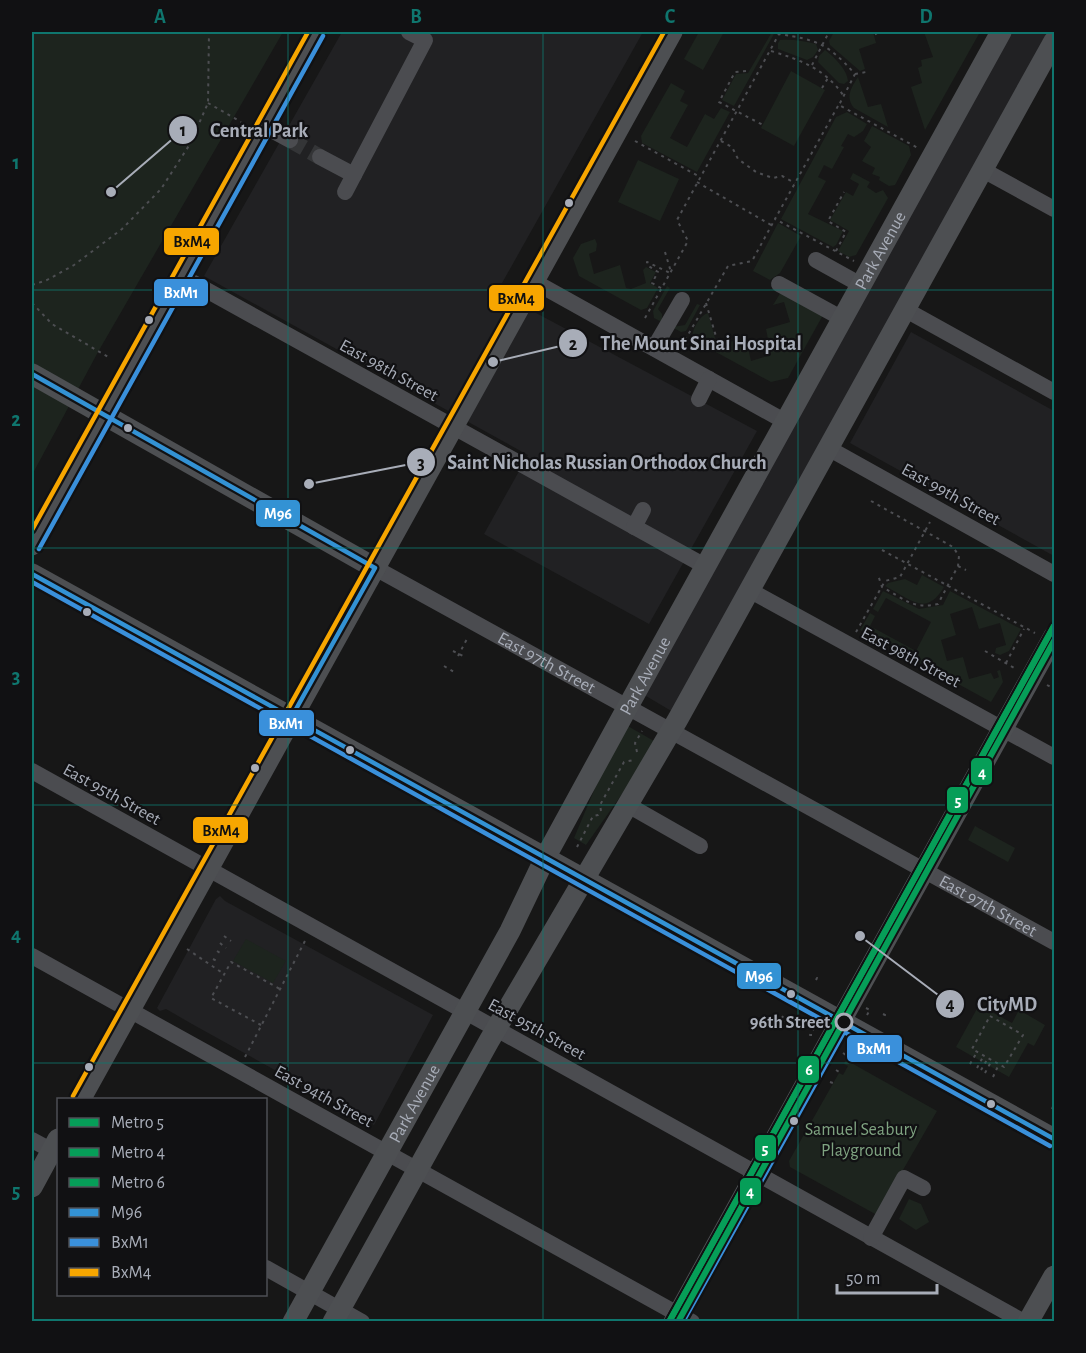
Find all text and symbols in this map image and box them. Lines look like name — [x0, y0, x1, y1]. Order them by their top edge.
text: A — [154, 7, 166, 27]
text: B — [410, 7, 422, 27]
text: C — [665, 7, 676, 27]
text: D — [919, 7, 933, 27]
callout: Central Park — [168, 111, 320, 149]
text: Central Park — [210, 121, 308, 141]
text: 1 — [180, 122, 186, 140]
text: 1 — [12, 153, 20, 173]
unlabelled marker — [563, 197, 575, 209]
street label: Park Avenue — [852, 209, 910, 293]
line badge: BxM4 — [163, 227, 220, 256]
text: BxM4 — [173, 234, 211, 250]
line badge: BxM1 — [153, 278, 209, 307]
line badge: BxM4 — [488, 284, 545, 312]
text: BxM1 — [163, 285, 199, 301]
text: BxM4 — [497, 291, 535, 307]
unlabelled marker — [143, 314, 155, 326]
callout: The Mount Sinai Hospital — [558, 324, 814, 362]
text: The Mount Sinai Hospital — [600, 334, 802, 354]
street label: East 98th Street — [336, 336, 441, 405]
text: 2 — [569, 336, 578, 354]
text: 2 — [11, 410, 21, 430]
unlabelled marker — [122, 422, 134, 434]
callout: Saint Nicholas Russian Orthodox Church — [406, 443, 779, 481]
text: Saint Nicholas Russian Orthodox Church — [447, 453, 767, 473]
text: 3 — [417, 455, 425, 473]
street label: East 99th Street — [898, 460, 1003, 529]
line badge: M96 — [255, 499, 301, 528]
text: M96 — [264, 506, 292, 522]
unlabelled marker — [81, 606, 93, 618]
street label: East 98th Street — [858, 624, 963, 692]
street label: East 97th Street — [494, 629, 598, 698]
street label: Park Avenue — [617, 634, 675, 718]
text: 3 — [12, 667, 20, 687]
line badge: BxM1 — [258, 709, 315, 737]
text: BxM1 — [268, 716, 304, 732]
unlabelled marker — [344, 744, 356, 756]
line badge: 4 — [970, 757, 993, 786]
street label: East 95th Street — [60, 761, 164, 829]
unlabelled marker — [249, 762, 261, 774]
text: 4 — [978, 765, 986, 781]
line badge: 5 — [946, 786, 969, 814]
text: 5 — [955, 793, 962, 809]
line badge: BxM4 — [192, 816, 249, 844]
text: BxM4 — [202, 823, 240, 839]
street label: East 97th Street — [936, 873, 1040, 941]
text: 4 — [11, 925, 21, 945]
line badge: M96 — [736, 962, 782, 990]
text: M96 — [745, 969, 773, 985]
callout: CityMD — [935, 985, 1049, 1023]
unlabelled marker — [785, 988, 797, 1000]
text: CityMD — [977, 995, 1037, 1015]
street label: East 95th Street — [485, 996, 589, 1064]
text: 4 — [945, 996, 955, 1014]
marker: 96th Street — [835, 1013, 853, 1031]
place label: 96th Street — [750, 1014, 830, 1032]
line badge: BxM1 — [846, 1034, 903, 1063]
text: BxM1 — [856, 1041, 892, 1057]
line badge: 6 — [797, 1055, 820, 1084]
unlabelled marker — [83, 1061, 95, 1073]
street label: East 94th Street — [271, 1062, 376, 1131]
street label: Park Avenue — [386, 1062, 444, 1146]
text: 6 — [805, 1062, 813, 1078]
legend — [57, 1098, 267, 1296]
unlabelled marker — [985, 1098, 997, 1110]
text: Metro 5 — [111, 1114, 164, 1132]
unlabelled marker — [788, 1115, 800, 1127]
park label: Samuel Seabury Playground — [805, 1121, 917, 1160]
line badge: 5 — [754, 1134, 777, 1162]
text: 5 — [762, 1141, 769, 1157]
text: Metro 4 — [111, 1144, 165, 1162]
text: Metro 6 — [111, 1174, 165, 1192]
line badge: 4 — [739, 1177, 762, 1206]
text: 5 — [12, 1182, 20, 1202]
text: 4 — [746, 1184, 754, 1200]
text: M96 — [111, 1204, 142, 1222]
text: BxM1 — [111, 1234, 149, 1252]
scale bar — [837, 1257, 938, 1295]
text: BxM4 — [111, 1264, 152, 1282]
text: 50 m — [846, 1270, 880, 1288]

